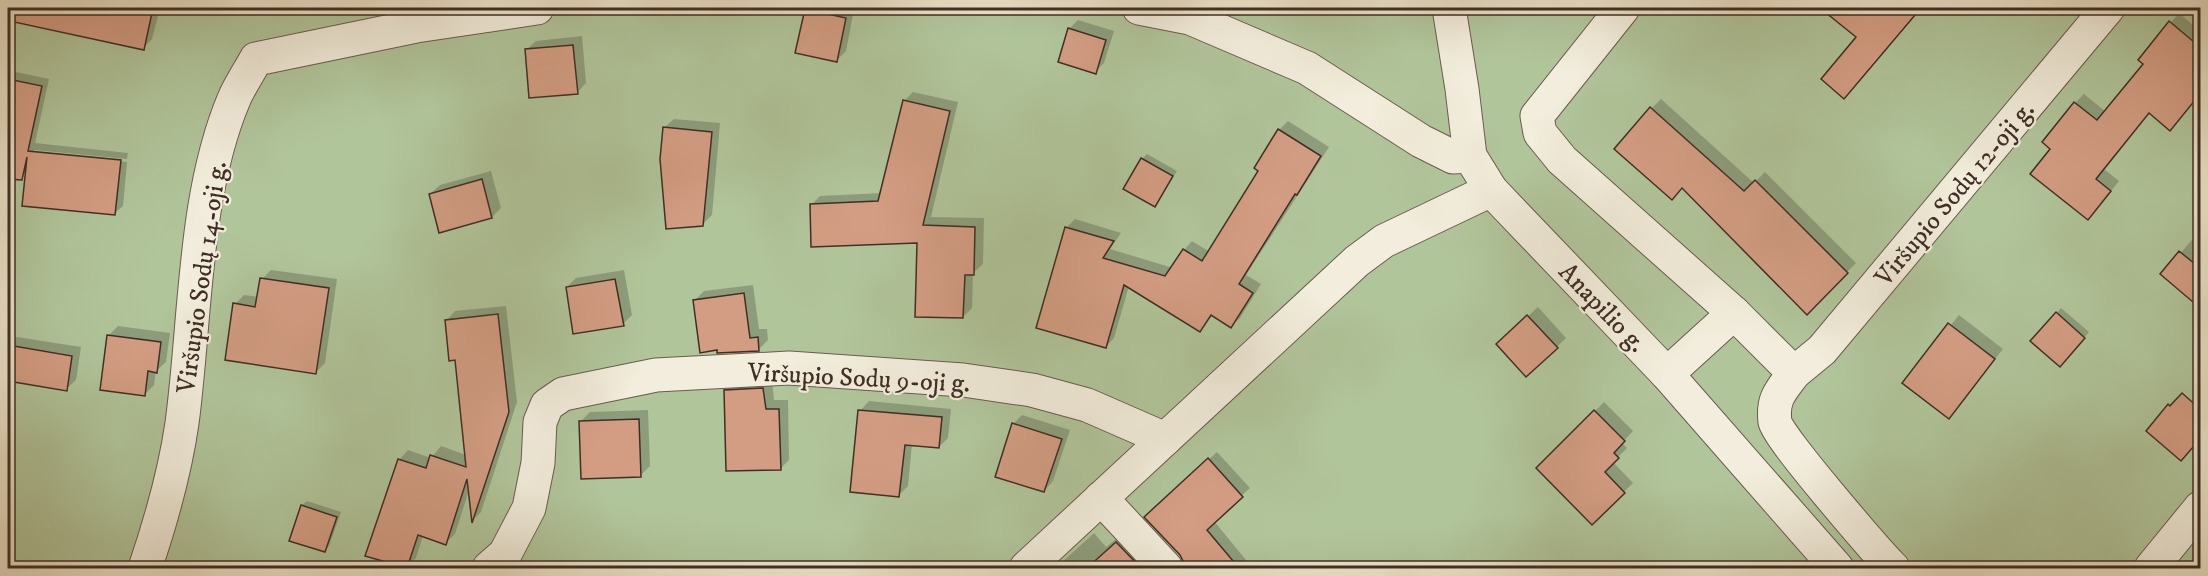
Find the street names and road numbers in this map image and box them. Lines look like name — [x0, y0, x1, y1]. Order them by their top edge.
street label: Viršupio Sodų 12-oji g. — [1867, 94, 2042, 294]
street label: Viršupio Sodų 14-oji g. — [170, 159, 235, 396]
street label: Anapilio g. — [1551, 256, 1653, 360]
street label: Viršupio Sodų 9-oji g. — [746, 356, 971, 401]

